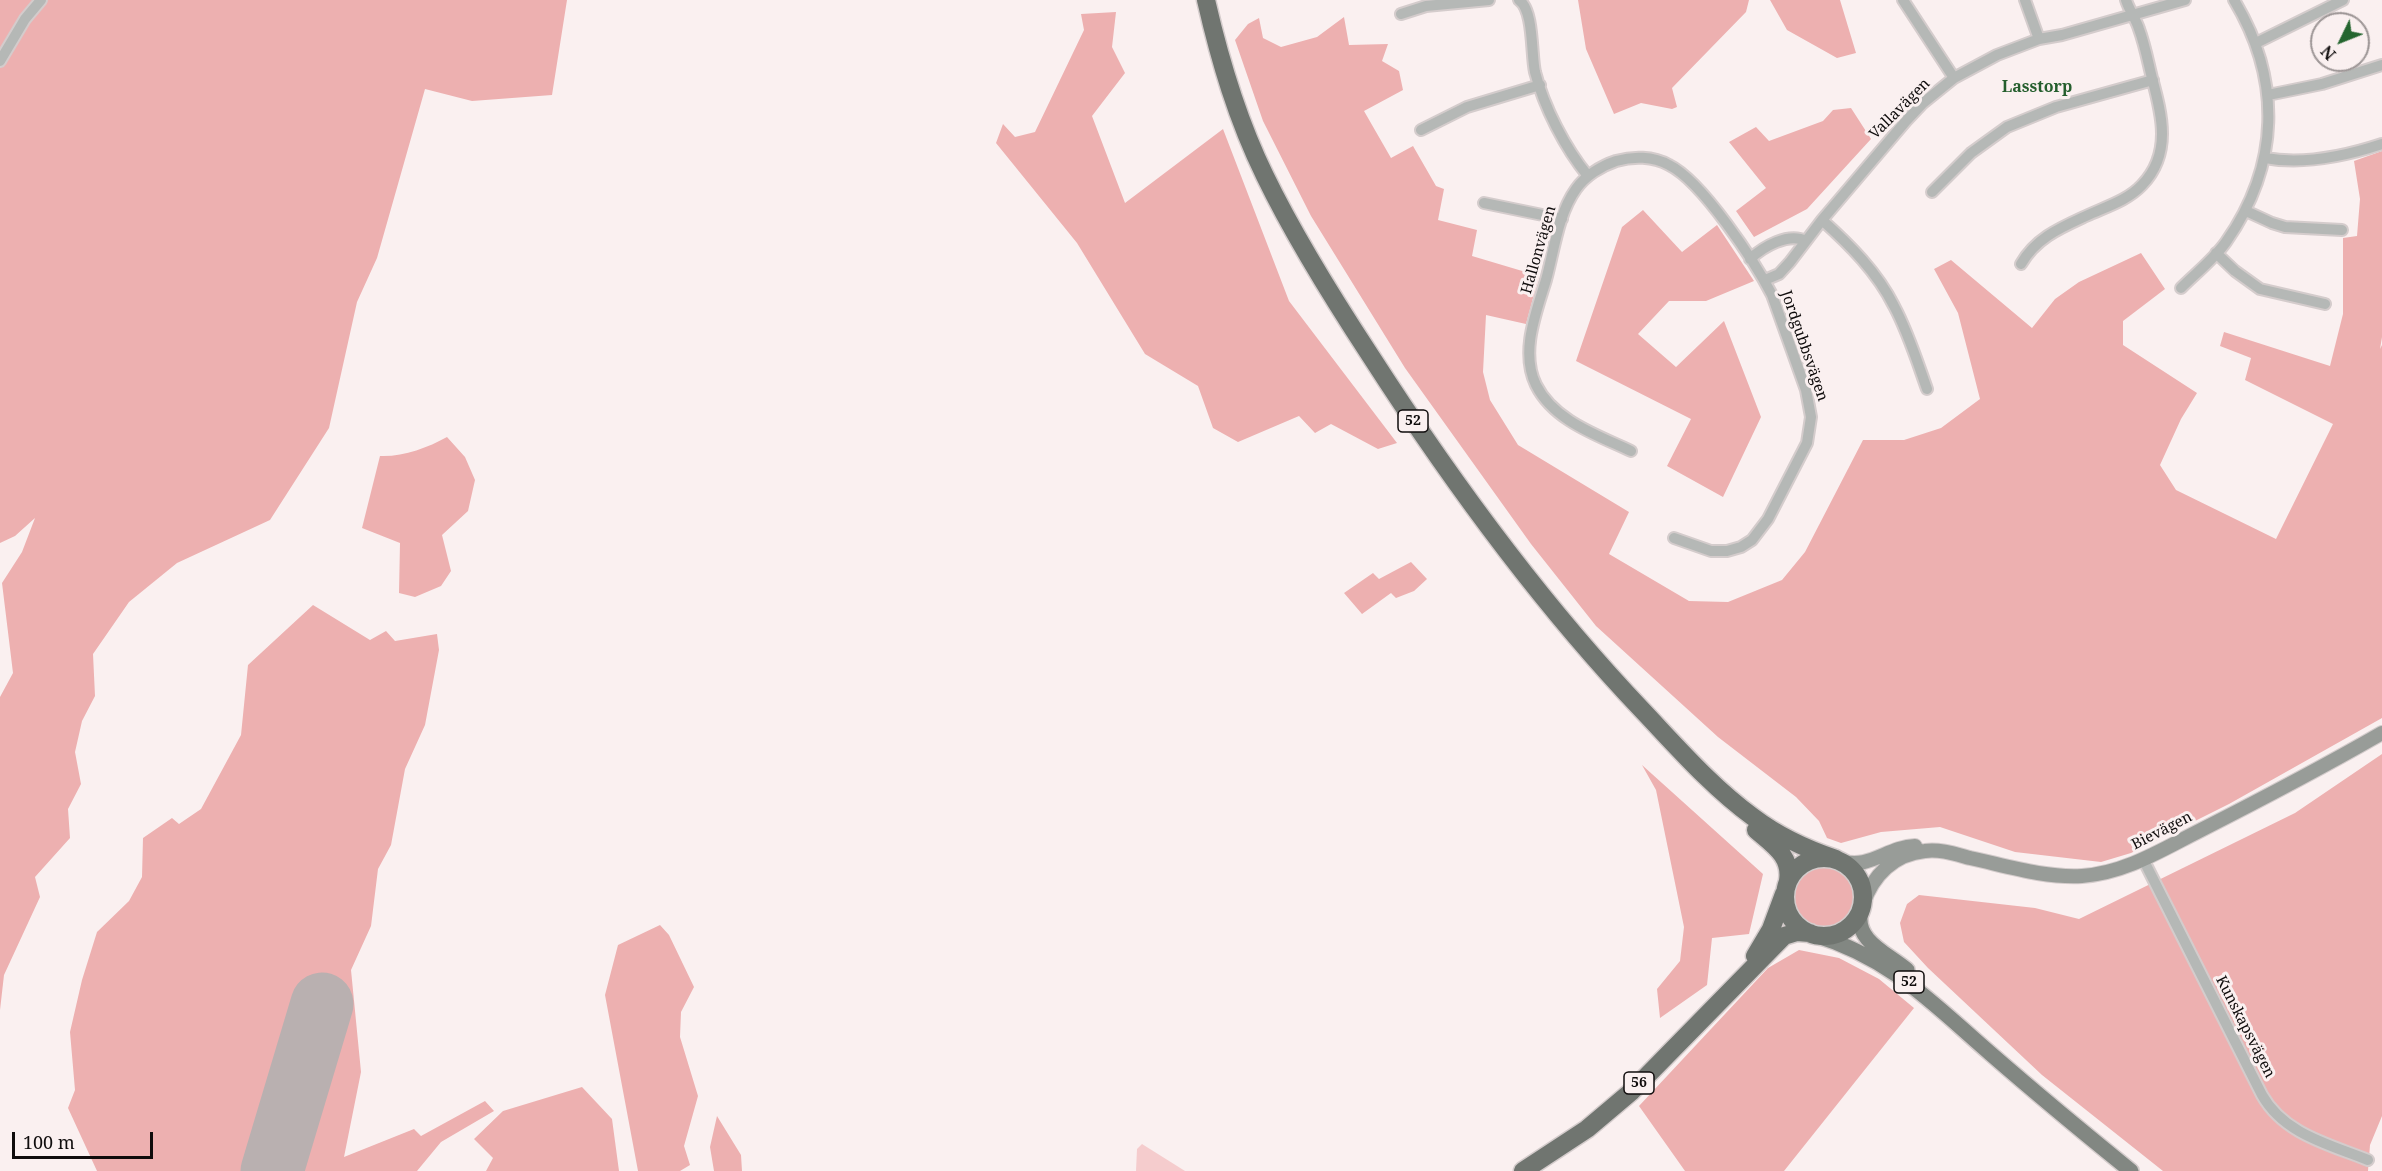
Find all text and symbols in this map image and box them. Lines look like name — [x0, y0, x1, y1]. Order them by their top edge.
north arrow — [2310, 12, 2370, 72]
text: N — [2316, 41, 2341, 65]
street label: Vallavägen — [1866, 75, 1934, 143]
district label: Lasstorp — [2002, 77, 2072, 97]
street label: Hallonvägen — [1518, 204, 1560, 296]
street label: Jordgubbsvägen — [1777, 288, 1831, 404]
road number: 52 — [1398, 410, 1428, 432]
street label: Bievägen — [2129, 808, 2195, 854]
road number: 52 — [1894, 971, 1924, 993]
street label: Kunskapsvägen — [2211, 973, 2279, 1081]
road number: 56 — [1624, 1072, 1654, 1094]
scale bar — [15, 1120, 156, 1158]
text: 100 m — [23, 1130, 75, 1154]

